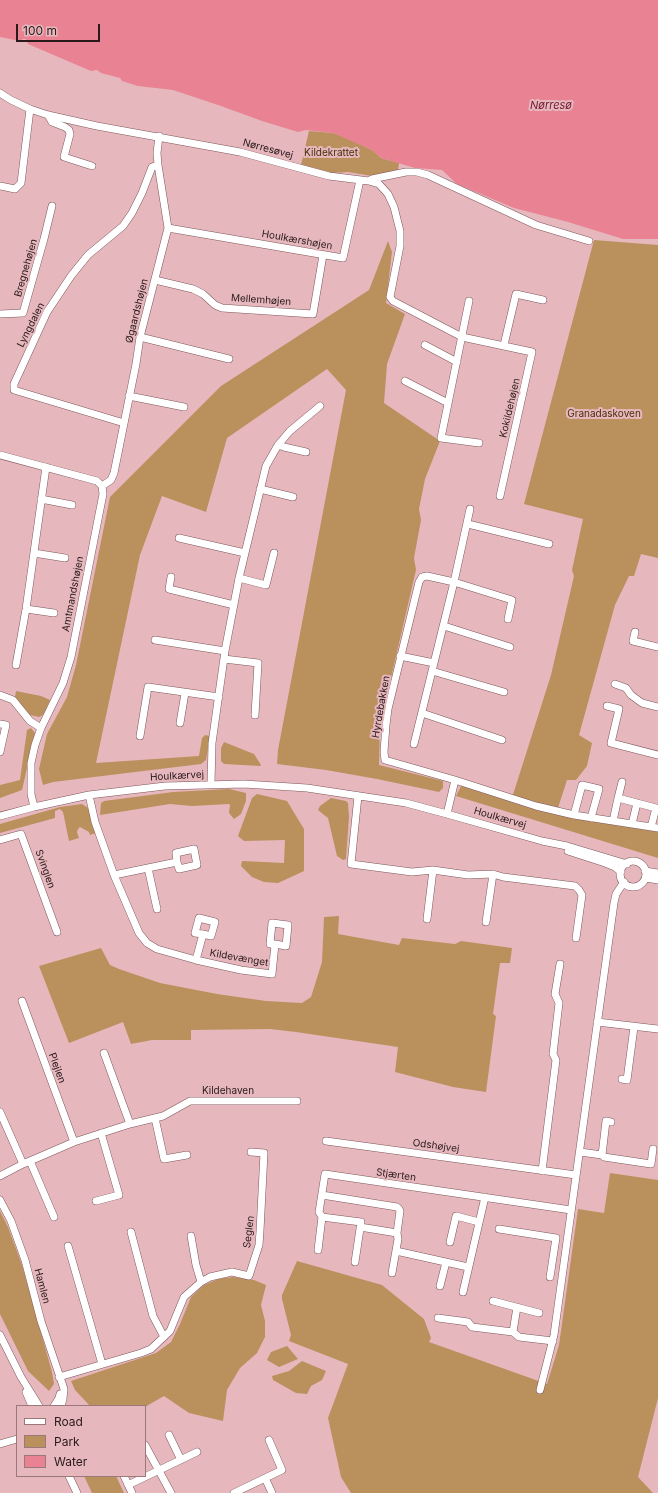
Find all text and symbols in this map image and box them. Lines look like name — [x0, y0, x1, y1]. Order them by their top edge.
scale bar — [18, 16, 102, 42]
text: 100 m — [23, 23, 57, 38]
water label: Nørresø — [530, 99, 572, 113]
street label: Nørresøvej — [242, 137, 294, 161]
park label: Kildekrattet — [304, 147, 358, 159]
street label: Houlkærshøjen — [261, 228, 333, 252]
street label: Bregnehøjen — [12, 238, 40, 298]
street label: Øgaardshøjen — [123, 277, 151, 345]
street label: Mellemhøjen — [230, 292, 292, 308]
street label: Lyngdalen — [15, 301, 47, 349]
street label: Kokildehøjen — [497, 377, 523, 439]
park label: Granadaskoven — [567, 408, 641, 420]
street label: Amtmandshøjen — [60, 555, 86, 633]
street label: Hyrdebakken — [370, 675, 392, 739]
street label: Houlkærvej — [150, 769, 204, 783]
street label: Houlkærvej — [472, 805, 528, 831]
street label: Svinglen — [32, 848, 58, 890]
street label: Kildevænget — [209, 947, 269, 969]
street label: Plejlen — [46, 1051, 68, 1085]
street label: Kildehaven — [202, 1085, 254, 1097]
street label: Odshøjvej — [412, 1137, 460, 1155]
street label: Stjærten — [375, 1166, 417, 1184]
street label: Seglen — [241, 1215, 257, 1249]
street label: Hamlen — [32, 1267, 52, 1305]
legend — [16, 1405, 146, 1477]
text: Road — [54, 1414, 83, 1429]
text: Park — [54, 1434, 80, 1449]
text: Water — [54, 1454, 87, 1469]

